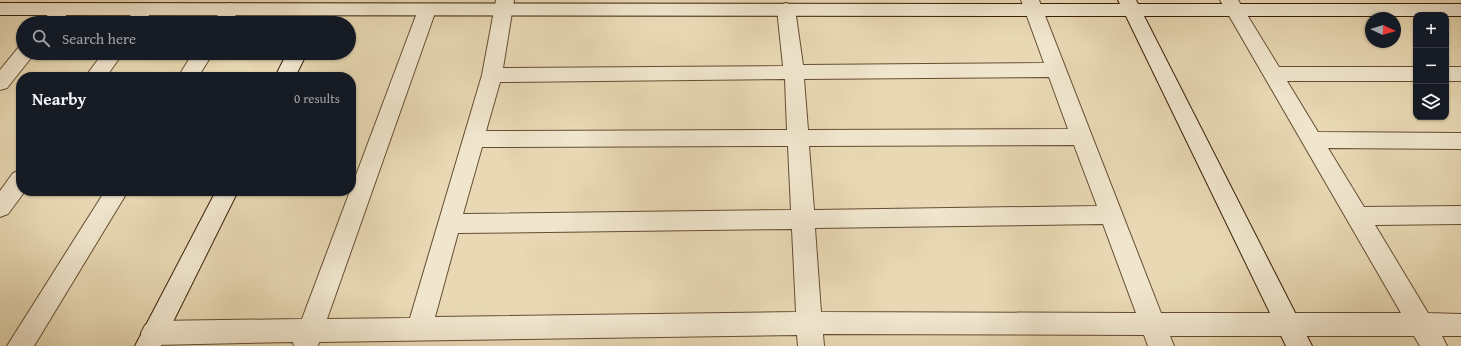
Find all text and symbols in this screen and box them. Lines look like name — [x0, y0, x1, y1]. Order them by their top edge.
north arrow — [1365, 12, 1401, 48]
map controls — [1413, 12, 1449, 120]
button: + — [1413, 12, 1449, 48]
search box — [16, 16, 356, 60]
icon: search — [30, 27, 52, 49]
text: Search here — [62, 28, 136, 49]
button: − — [1413, 48, 1449, 84]
button: layers — [1413, 84, 1449, 120]
text: Nearby — [32, 86, 86, 111]
text: 0 results — [294, 89, 340, 108]

